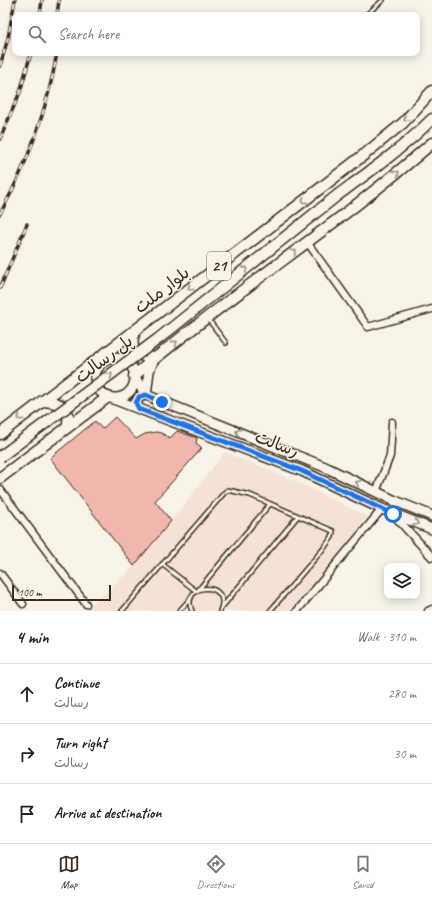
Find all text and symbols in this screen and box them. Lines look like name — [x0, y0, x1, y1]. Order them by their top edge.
search box — [12, 12, 420, 56]
icon: search — [26, 23, 48, 45]
text: Search here — [58, 25, 119, 44]
one-way arrow — [403, 114, 410, 122]
one-way arrow — [393, 170, 400, 177]
one-way arrow — [302, 196, 309, 203]
one-way arrow — [290, 249, 297, 257]
road number: 21 — [207, 252, 231, 280]
street label: بلوار ملت — [130, 262, 194, 318]
one-way arrow — [240, 266, 247, 273]
one-way arrow — [187, 283, 194, 290]
street label: پل رسالت — [71, 330, 138, 388]
one-way arrow — [171, 340, 178, 347]
one-way arrow — [105, 373, 112, 380]
route end — [153, 393, 171, 411]
one-way arrow — [18, 414, 25, 421]
street label: رسالت — [252, 426, 302, 462]
one-way arrow — [235, 429, 242, 437]
one-way arrow — [355, 480, 362, 488]
route start — [384, 505, 402, 523]
one-way arrow — [412, 519, 419, 527]
map controls — [384, 563, 420, 599]
button: layers — [384, 563, 420, 599]
scale bar — [12, 583, 111, 602]
text: 100 m — [18, 585, 42, 599]
text: 4 min — [16, 627, 49, 648]
text: Walk · 310 m — [357, 629, 416, 645]
text: Continue — [54, 674, 99, 693]
icon: ahead — [16, 683, 38, 705]
text: 280 m — [388, 686, 416, 702]
text: رسالت — [54, 695, 89, 711]
text: Turn right — [54, 734, 107, 753]
icon: right — [16, 743, 38, 765]
text: 30 m — [394, 746, 416, 762]
text: رسالت — [54, 755, 89, 771]
icon: arrive — [16, 803, 38, 825]
text: Arrive at destination — [54, 804, 161, 823]
tab: Map — [58, 853, 80, 891]
tab: Directions — [197, 853, 235, 891]
tab: Saved — [352, 853, 374, 891]

